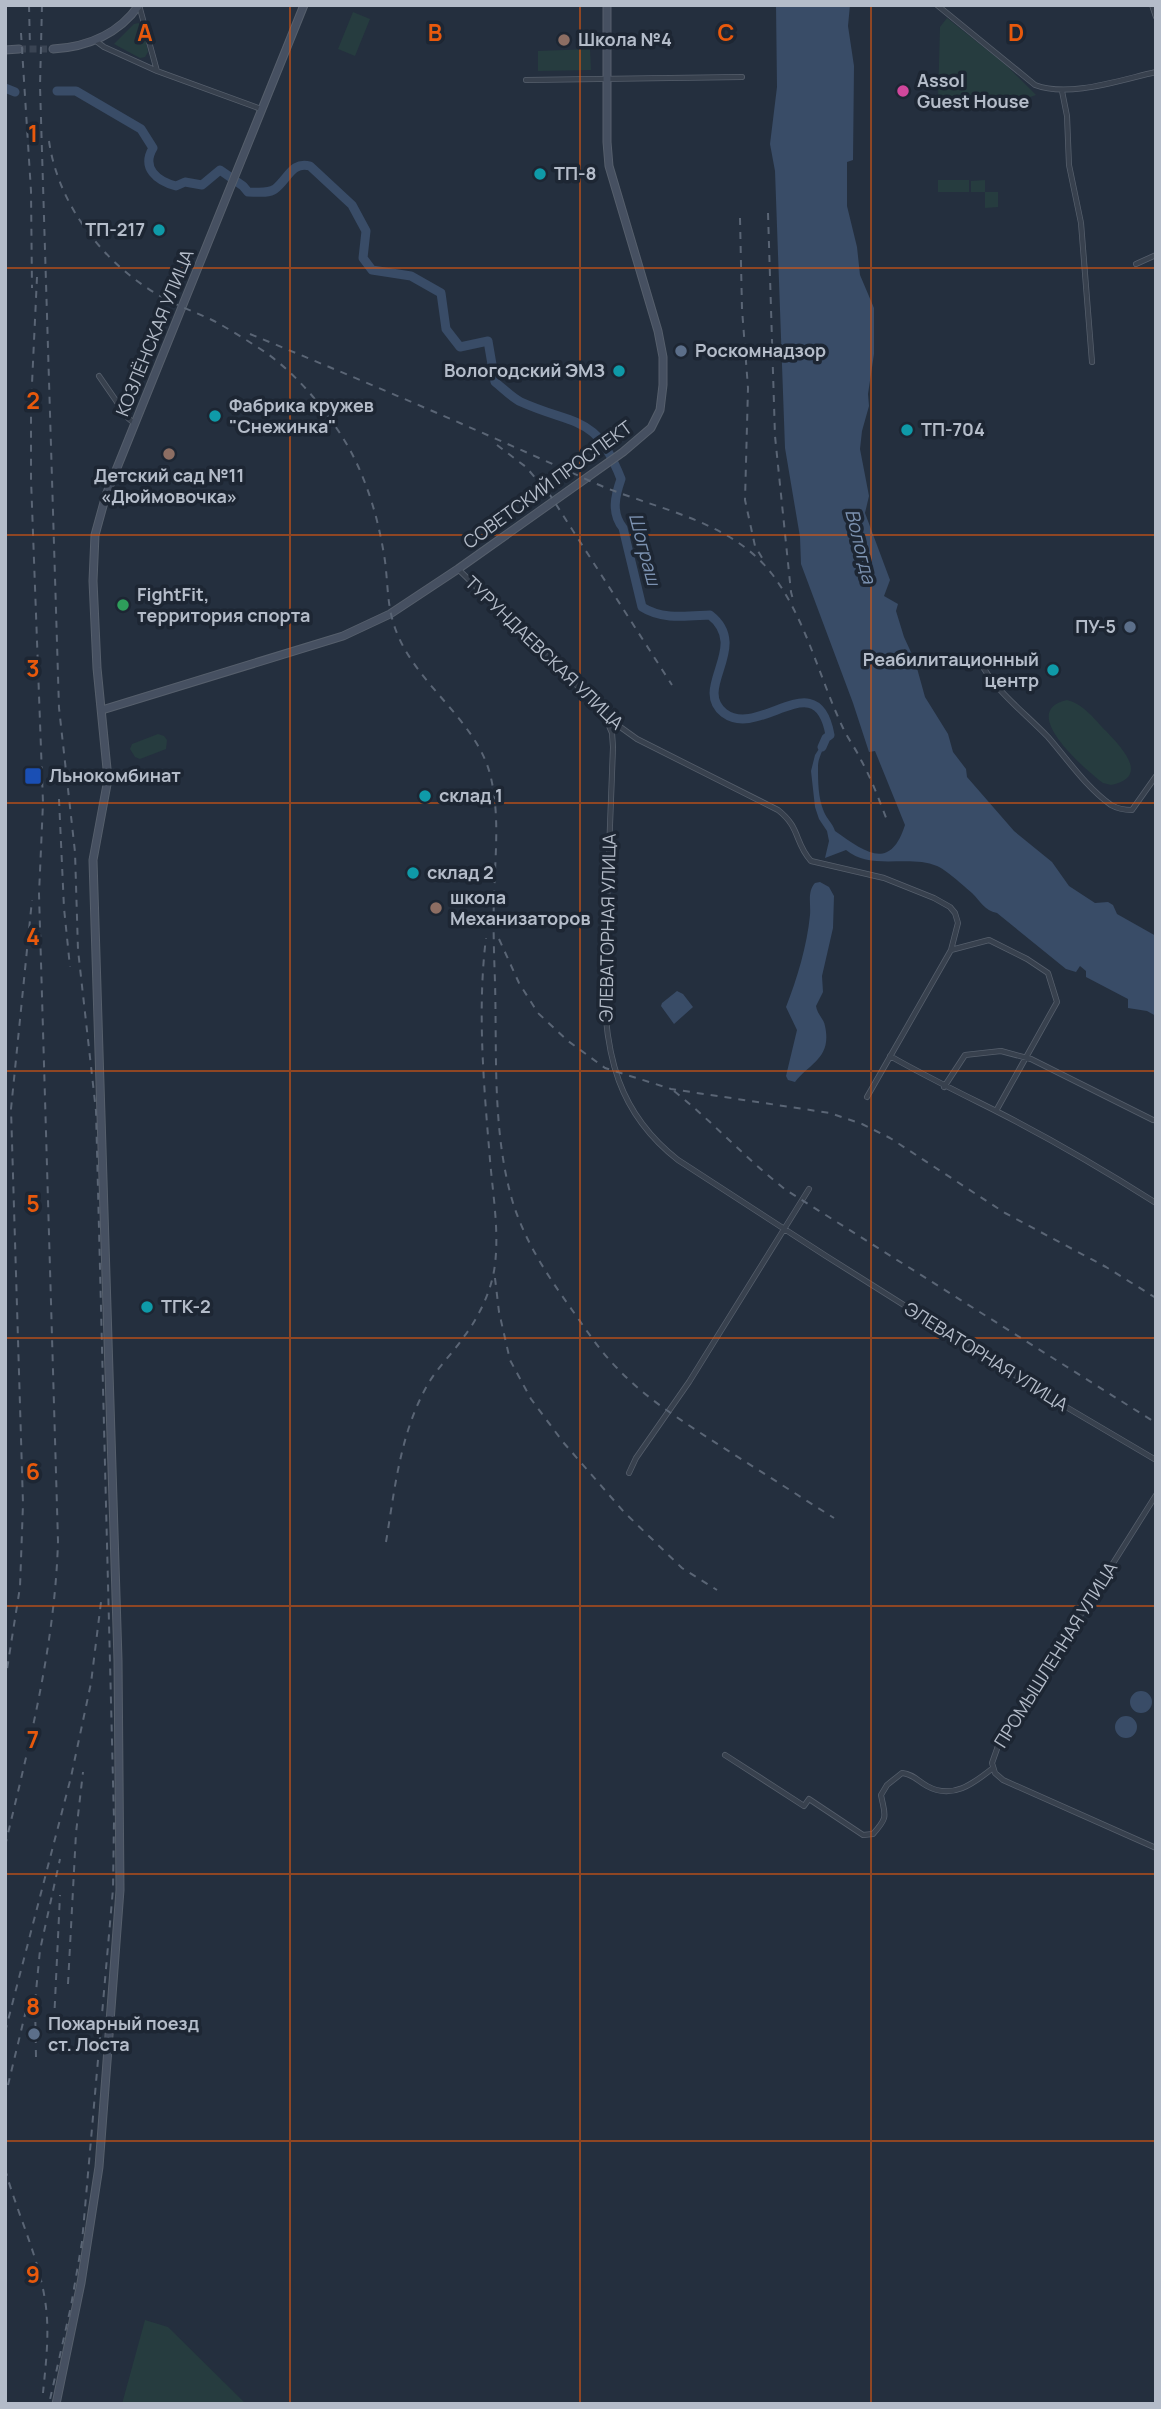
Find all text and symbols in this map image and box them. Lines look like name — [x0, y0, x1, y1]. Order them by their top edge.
text: A — [137, 16, 153, 48]
text: B — [428, 16, 442, 48]
text: C — [718, 16, 735, 48]
text: D — [1008, 16, 1024, 48]
place label: Школа №4 — [578, 27, 672, 51]
marker: Школа №4 — [556, 32, 572, 48]
place label: Assol Guest House — [917, 68, 1030, 113]
marker: Assol Guest House — [895, 83, 911, 99]
text: 1 — [28, 117, 38, 149]
place label: ТП-8 — [554, 161, 597, 185]
marker: ТП-8 — [532, 166, 548, 182]
place label: ТП-217 — [85, 217, 145, 241]
marker: ТП-217 — [151, 222, 167, 238]
street label: КОЗЛЁНСКАЯ УЛИЦА — [110, 245, 199, 420]
place label: Роскомнадзор — [695, 338, 826, 362]
marker: Роскомнадзор — [673, 343, 689, 359]
place label: Вологодский ЭМЗ — [444, 358, 605, 382]
marker: Вологодский ЭМЗ — [611, 363, 627, 379]
text: 2 — [26, 384, 40, 416]
place label: Фабрика кружев "Снежинка" — [229, 393, 374, 438]
marker: Фабрика кружев "Снежинка" — [207, 408, 223, 424]
street label: СОВЕТСКИЙ ПРОСПЕКТ — [458, 415, 637, 554]
place label: ТП-704 — [921, 417, 985, 441]
marker: ТП-704 — [899, 422, 915, 438]
marker: Детский сад №11 «Дюймовочка» — [161, 446, 177, 462]
place label: Детский сад №11 «Дюймовочка» — [94, 463, 244, 508]
water label: Вологда — [839, 506, 883, 587]
water label: Шограш — [623, 510, 667, 589]
street label: ТУРУНДАЕВСКАЯ УЛИЦА — [460, 570, 629, 735]
place label: FightFit, территория спорта — [137, 582, 310, 627]
marker: FightFit, территория спорта — [115, 597, 131, 613]
place label: ПУ-5 — [1075, 614, 1116, 638]
marker: ПУ-5 — [1122, 619, 1138, 635]
place label: Реабилитационный центр — [863, 647, 1039, 692]
text: 3 — [26, 652, 40, 684]
marker: Реабилитационный центр — [1045, 662, 1061, 678]
place label: Льнокомбинат — [49, 763, 181, 787]
marker: Льнокомбинат — [23, 766, 43, 786]
place label: склад 1 — [439, 783, 503, 807]
marker: склад 1 — [417, 788, 433, 804]
street label: ЭЛЕВАТОРНАЯ УЛИЦА — [593, 833, 621, 1023]
place label: склад 2 — [427, 860, 494, 884]
marker: склад 2 — [405, 865, 421, 881]
place label: школа Механизаторов — [450, 885, 591, 930]
marker: школа Механизаторов — [428, 900, 444, 916]
text: 4 — [26, 920, 40, 952]
text: 5 — [26, 1187, 40, 1219]
place label: ТГК-2 — [161, 1294, 211, 1318]
street label: ЭЛЕВАТОРНАЯ УЛИЦА — [900, 1296, 1074, 1417]
marker: ТГК-2 — [139, 1299, 155, 1315]
text: 6 — [26, 1455, 40, 1487]
street label: ПРОМЫШЛЕННАЯ УЛИЦА — [988, 1556, 1123, 1752]
text: 7 — [27, 1723, 39, 1755]
text: 8 — [26, 1990, 40, 2022]
place label: Пожарный поезд ст. Лоста — [48, 2011, 199, 2056]
marker: Пожарный поезд ст. Лоста — [26, 2026, 42, 2042]
text: 9 — [26, 2258, 40, 2290]

